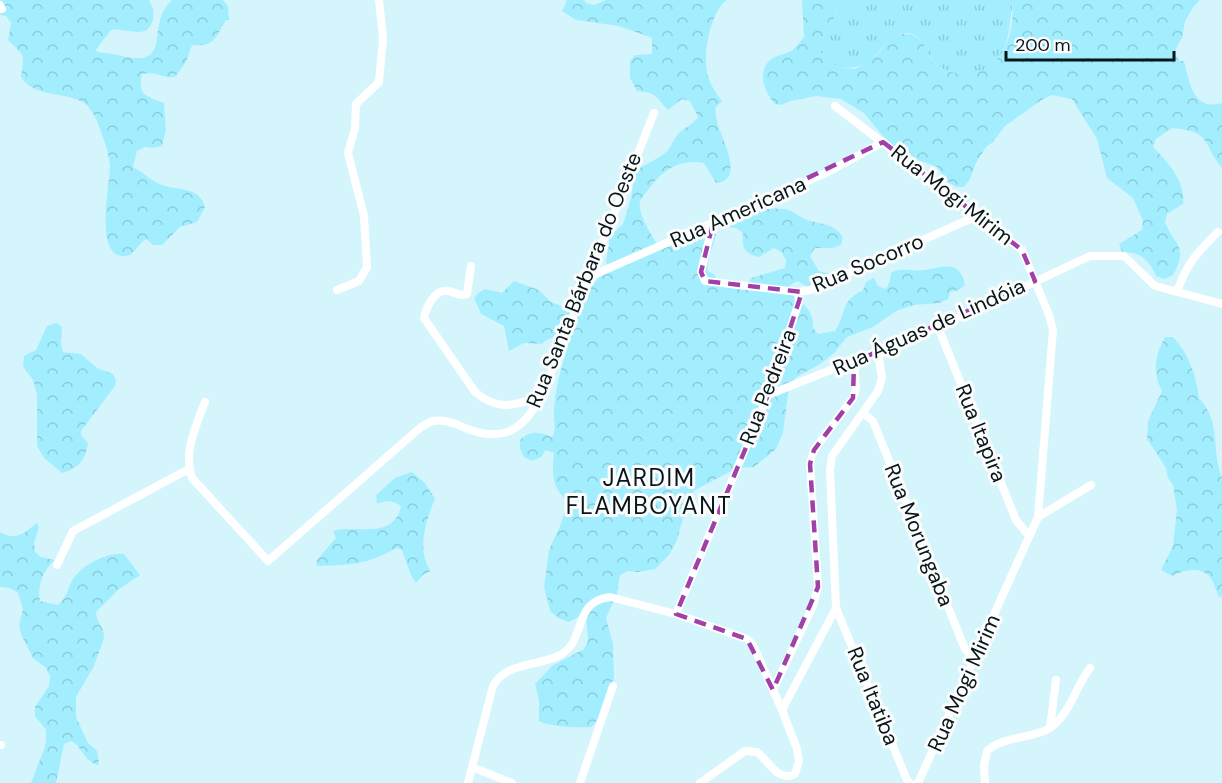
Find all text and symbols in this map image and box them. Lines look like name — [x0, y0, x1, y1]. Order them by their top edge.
scale bar — [1006, 24, 1174, 62]
text: 200 m — [1015, 33, 1071, 57]
street label: Rua Mogi Mirim — [885, 138, 1019, 252]
street label: Rua Santa Bárbara do Oeste — [520, 148, 648, 412]
street label: Rua Americana — [666, 170, 810, 254]
street label: Rua Socorro — [808, 227, 928, 299]
street label: Rua Águas de Lindóia — [828, 272, 1030, 382]
street label: Rua Pedreira — [733, 325, 803, 449]
street label: Rua Itapira — [949, 380, 1013, 486]
street label: Rua Morungaba — [878, 460, 960, 610]
district label: JARDIM FLAMBOYANT — [566, 462, 732, 521]
street label: Rua Mogi Mirim — [921, 610, 1007, 756]
street label: Rua Itatiba — [841, 643, 905, 749]

